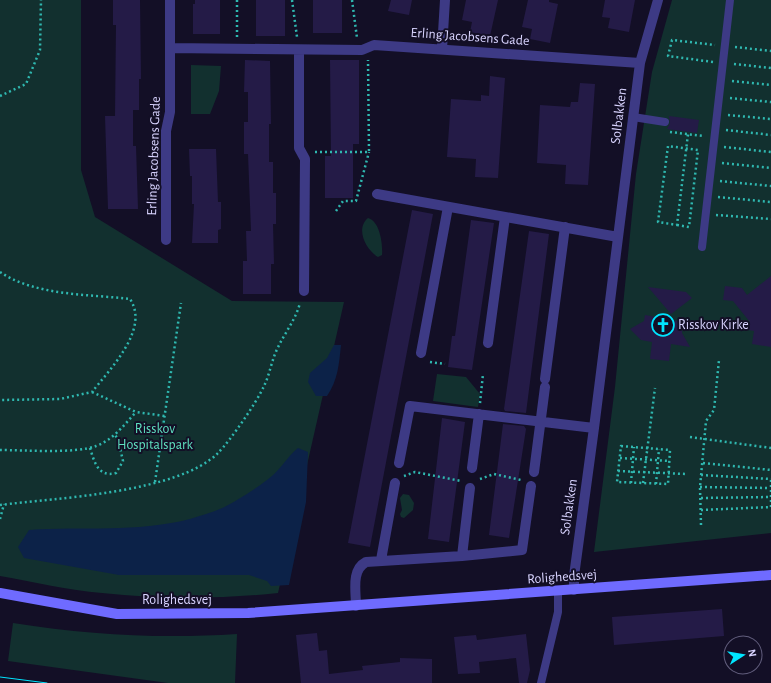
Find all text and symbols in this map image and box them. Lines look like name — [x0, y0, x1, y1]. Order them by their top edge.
street label: Erling Jacobsens Gade — [410, 26, 530, 48]
street label: Solbakken — [609, 87, 629, 145]
street label: Erling Jacobsens Gade — [145, 96, 163, 216]
church icon: Risskov Kirke — [650, 312, 676, 338]
place label: Risskov Kirke — [678, 318, 749, 332]
park label: Risskov Hospitalspark — [117, 422, 194, 452]
street label: Solbakken — [558, 478, 580, 536]
street label: Rolighedsvej — [527, 568, 597, 586]
street label: Rolighedsvej — [142, 593, 212, 607]
north arrow — [723, 635, 763, 675]
text: N — [746, 648, 758, 658]

